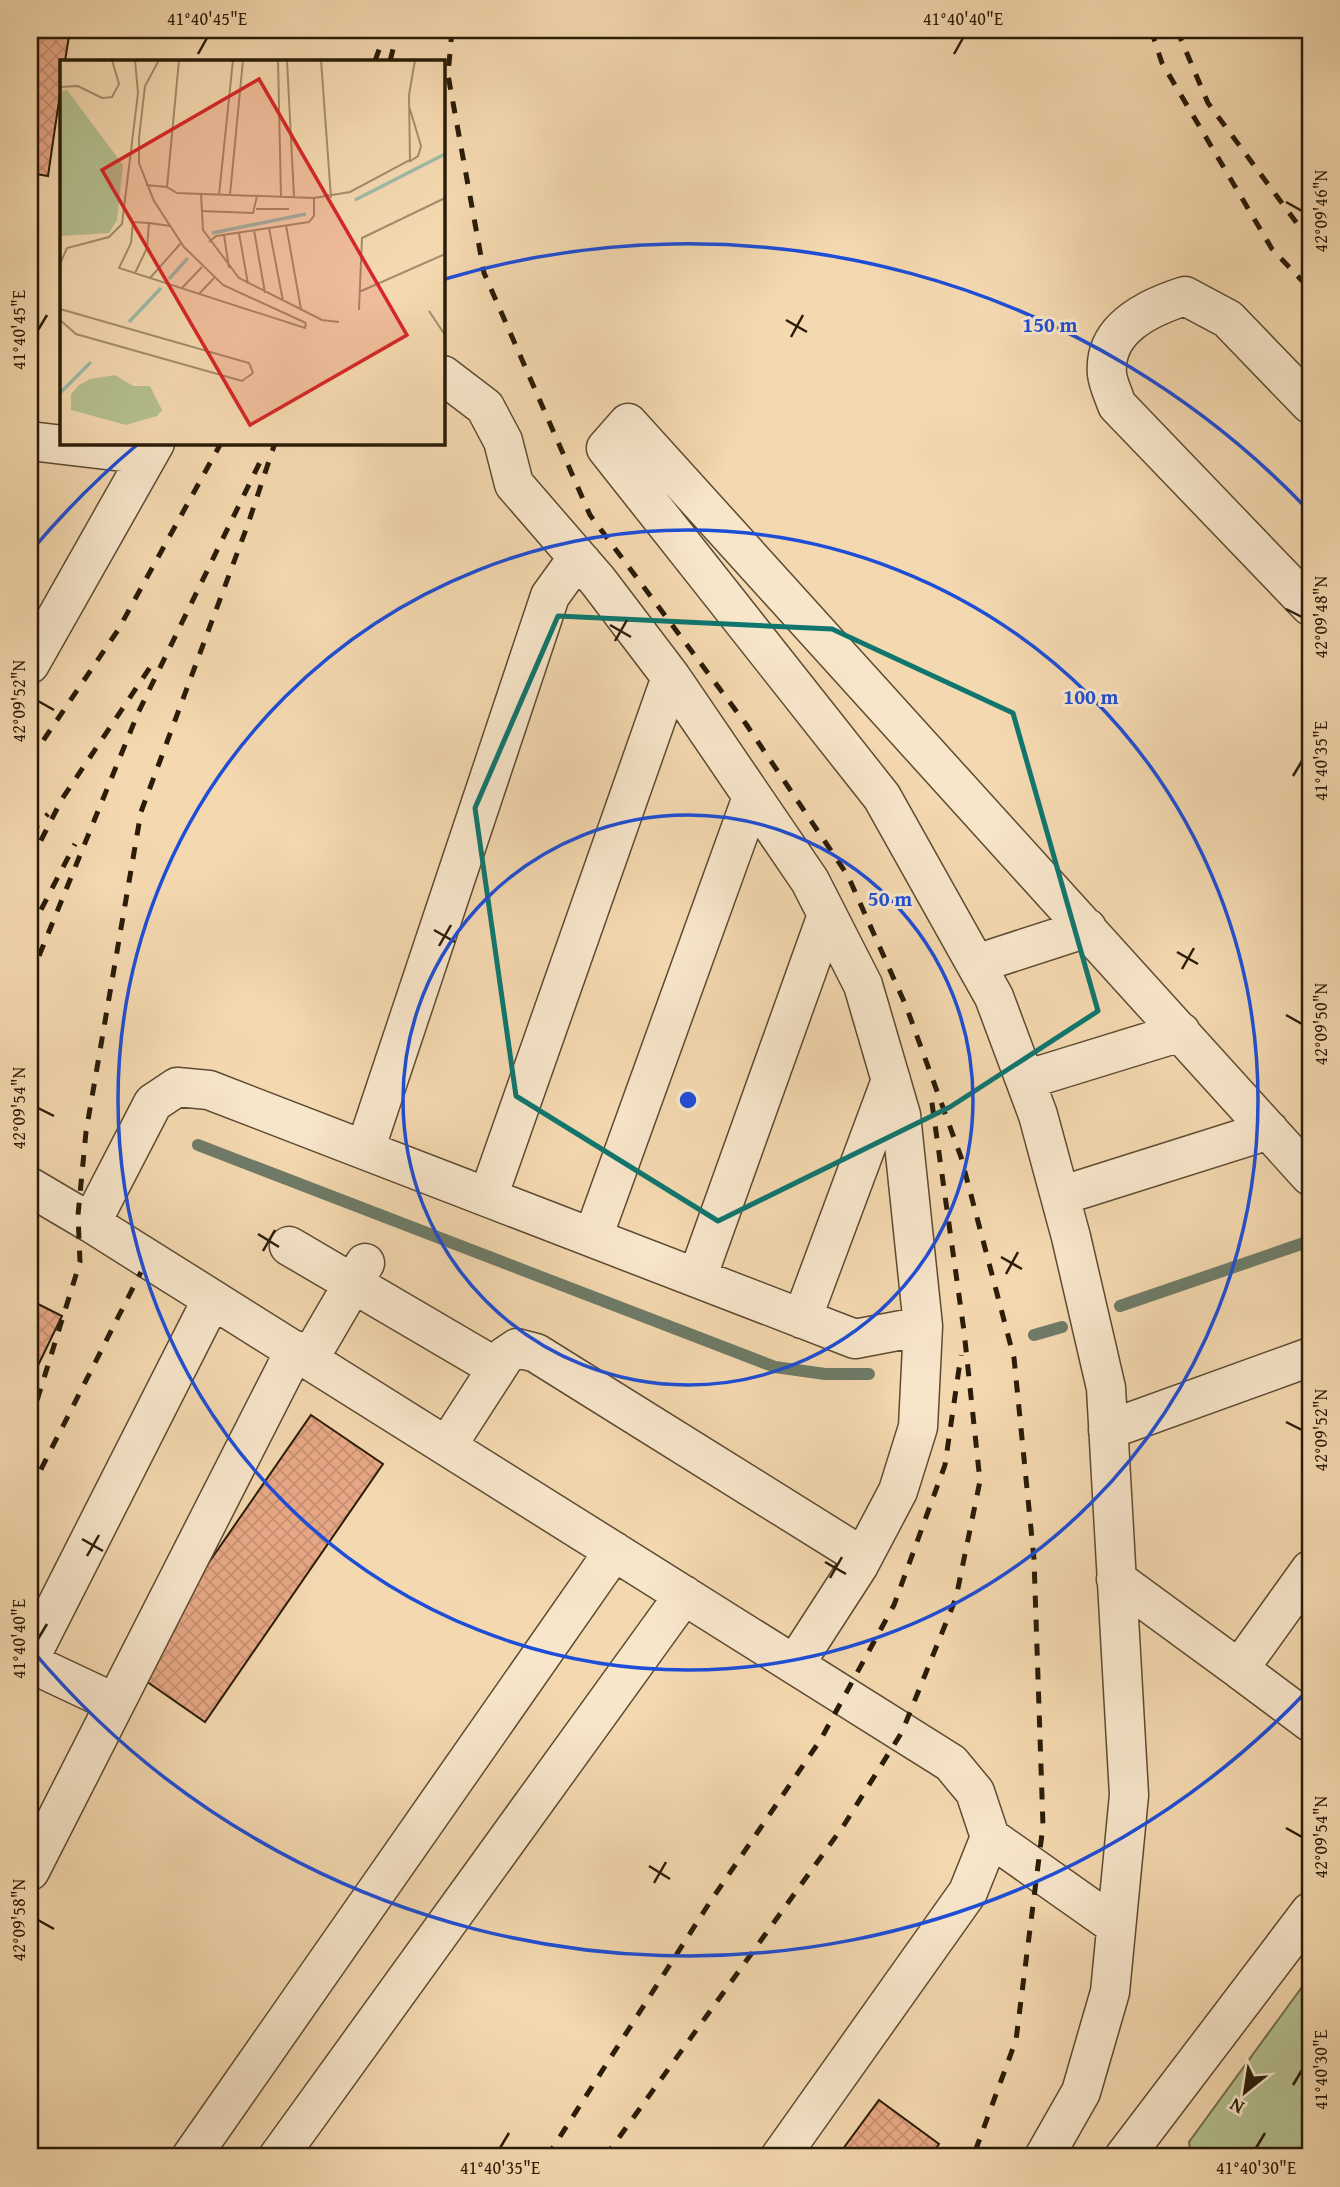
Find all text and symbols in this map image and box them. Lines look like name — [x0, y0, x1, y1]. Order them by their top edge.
text: 41°40'45"E — [167, 5, 247, 32]
text: 41°40'40"E — [923, 5, 1003, 32]
inset map — [60, 60, 444, 444]
text: 42°09'46"N — [1307, 169, 1334, 252]
text: 41°40'45"E — [5, 290, 32, 370]
text: 150 m — [1022, 309, 1078, 340]
text: 42°09'48"N — [1307, 575, 1334, 658]
text: 42°09'52"N — [5, 659, 32, 742]
text: 100 m — [1063, 681, 1119, 712]
text: 41°40'35"E — [1307, 721, 1334, 801]
text: 50 m — [868, 883, 912, 914]
text: 42°09'50"N — [1307, 982, 1334, 1065]
text: 42°09'54"N — [5, 1066, 32, 1149]
centre of rings — [676, 1088, 700, 1112]
text: 42°09'52"N — [1307, 1388, 1334, 1471]
text: 41°40'40"E — [5, 1599, 32, 1679]
text: 42°09'54"N — [1307, 1795, 1334, 1878]
text: 42°09'58"N — [5, 1878, 32, 1961]
text: 41°40'30"E — [1307, 2030, 1334, 2110]
north arrow — [1210, 2058, 1280, 2128]
text: N — [1224, 2091, 1249, 2122]
text: 41°40'35"E — [460, 2154, 540, 2181]
text: 41°40'30"E — [1216, 2154, 1296, 2181]

